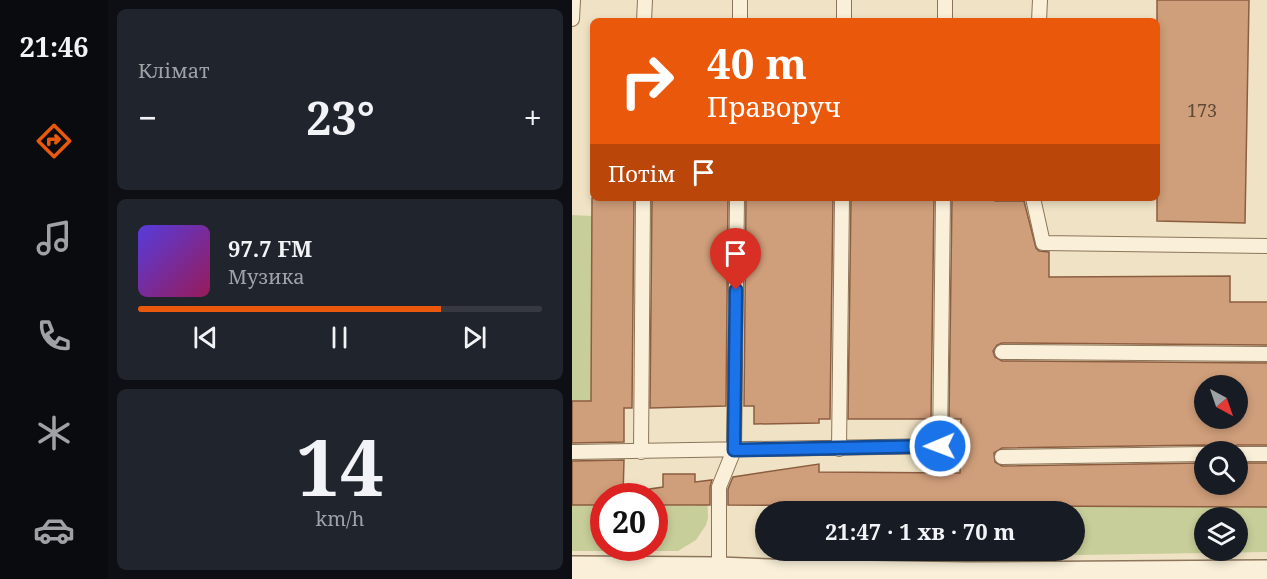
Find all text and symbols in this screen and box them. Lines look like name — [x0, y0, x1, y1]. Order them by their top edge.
text: 21:46 — [19, 28, 89, 65]
text: 40 m — [707, 34, 807, 91]
icon: right — [608, 42, 686, 120]
text: Клімат — [138, 57, 210, 84]
text: 23° — [306, 87, 375, 148]
text: Праворуч — [707, 88, 841, 125]
text: − — [138, 95, 157, 140]
text: + — [524, 95, 542, 140]
house number: 173 — [1187, 98, 1217, 122]
icon: directions — [33, 120, 75, 162]
icon: arrive — [687, 156, 720, 189]
text: Потім — [608, 158, 675, 188]
icon: music — [33, 217, 75, 259]
pin — [710, 228, 761, 290]
text: 97.7 FM — [228, 233, 312, 263]
icon: arrive — [719, 237, 752, 270]
text: Музика — [228, 263, 305, 290]
icon: phone — [33, 315, 75, 357]
icon: previous — [189, 321, 222, 354]
icon: pause — [323, 321, 356, 354]
icon: next — [458, 321, 491, 354]
north arrow — [1194, 375, 1248, 429]
map controls — [1194, 375, 1248, 561]
icon: climate — [33, 412, 75, 454]
text: 14 — [296, 413, 384, 519]
position arrow — [908, 414, 972, 478]
button: search — [1194, 441, 1248, 495]
speed limit sign: 20 — [590, 483, 668, 561]
text: km/h — [315, 505, 365, 532]
button: layers — [1194, 507, 1248, 561]
icon: car — [33, 509, 75, 551]
text: 21:47 · 1 хв · 70 m — [825, 516, 1015, 546]

